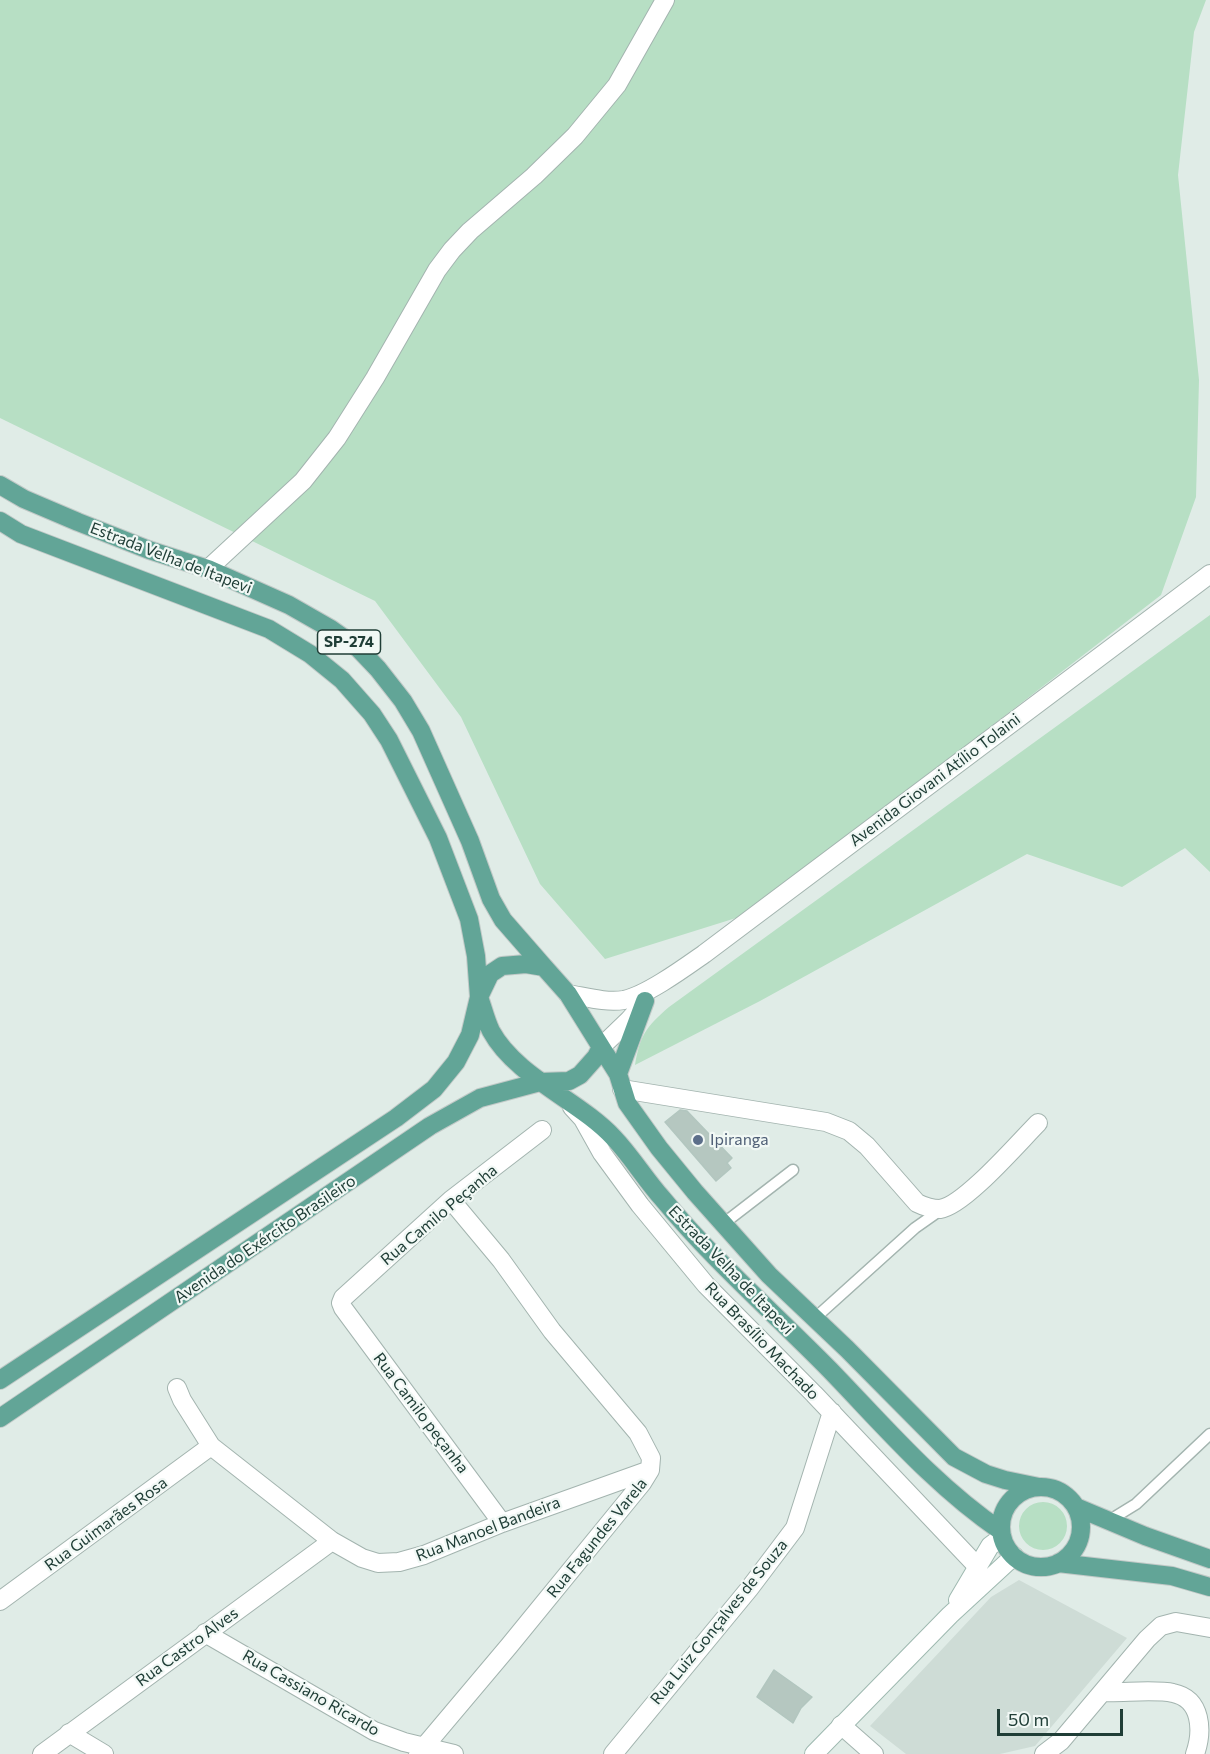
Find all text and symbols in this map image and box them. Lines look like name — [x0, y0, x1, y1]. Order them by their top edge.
street label: Estrada Velha de Itapevi — [87, 518, 255, 598]
road number: SP-274 — [318, 630, 380, 654]
street label: Avenida Giovani Atílio Tolaini — [846, 709, 1024, 851]
place label: Ipiranga — [710, 1130, 769, 1150]
marker: Ipiranga — [691, 1133, 705, 1147]
street label: Rua Camilo Peçanha — [377, 1161, 501, 1269]
street label: Avenida do Exército Brasileiro — [171, 1171, 359, 1307]
street label: Estrada Velha de Itapevi — [664, 1202, 798, 1338]
street label: Rua Brasílio Machado — [701, 1278, 823, 1404]
street label: Rua Camilo peçanha — [369, 1349, 473, 1477]
street label: Rua Guimarães Rosa — [41, 1473, 171, 1575]
street label: Rua Fagundes Varela — [543, 1474, 651, 1602]
street label: Rua Manoel Bandeira — [413, 1493, 563, 1565]
street label: Rua Luiz Gonçalves de Souza — [647, 1536, 791, 1708]
street label: Rua Castro Alves — [132, 1603, 242, 1691]
street label: Rua Cassiano Ricardo — [239, 1646, 383, 1740]
scale bar — [1000, 1697, 1126, 1735]
text: 50 m — [1008, 1708, 1049, 1730]

